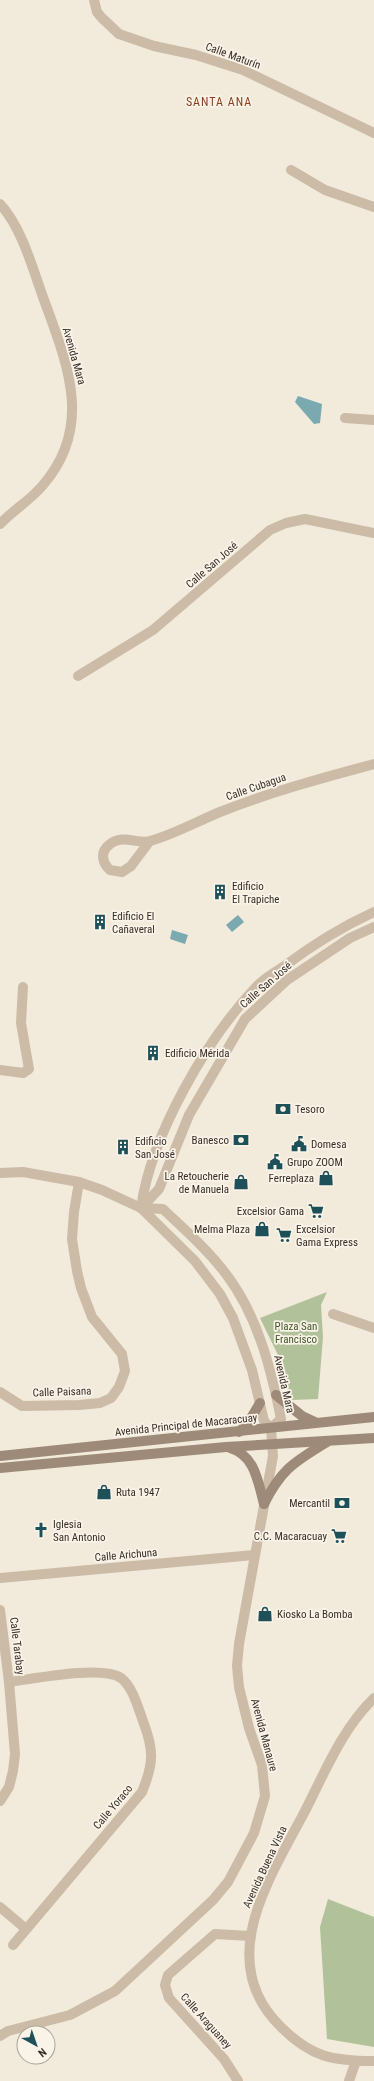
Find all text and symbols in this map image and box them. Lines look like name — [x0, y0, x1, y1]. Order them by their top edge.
street label: Calle Maturín — [204, 40, 262, 72]
district label: SANTA ANA — [186, 95, 252, 109]
street label: Avenida Mara — [60, 326, 88, 386]
street label: Calle San José — [184, 539, 240, 591]
street label: Calle Cubagua — [224, 771, 288, 803]
place label: Edificio El Trapiche — [232, 880, 280, 906]
building icon: Edificio El Trapiche — [211, 883, 229, 901]
place label: Edificio El Cañaveral — [112, 910, 155, 936]
building icon: Edificio El Cañaveral — [91, 913, 109, 931]
street label: Calle San José — [238, 959, 294, 1011]
building icon: Edificio Mérida — [144, 1044, 162, 1062]
place label: Edificio Mérida — [165, 1047, 229, 1060]
bank icon: Tesoro — [274, 1100, 292, 1118]
place label: Tesoro — [295, 1103, 325, 1116]
bank icon: Banesco — [232, 1131, 250, 1149]
place label: Banesco — [192, 1134, 229, 1147]
place label: Edificio San José — [135, 1135, 175, 1161]
public building icon: Domesa — [290, 1135, 308, 1153]
building icon: Edificio San José — [114, 1138, 132, 1156]
place label: Domesa — [311, 1138, 347, 1151]
public building icon: Grupo ZOOM — [266, 1153, 284, 1171]
place label: Grupo ZOOM — [287, 1156, 343, 1169]
shop icon: Ferreplaza — [317, 1169, 335, 1187]
place label: La Retoucherie de Manuela — [164, 1170, 229, 1196]
place label: Ferreplaza — [269, 1172, 314, 1185]
shop icon: La Retoucherie de Manuela — [232, 1173, 250, 1191]
supermarket icon: Excelsior Gama — [307, 1202, 325, 1220]
place label: Excelsior Gama — [237, 1205, 304, 1218]
shop icon: Melma Plaza — [253, 1220, 271, 1238]
place label: Melma Plaza — [194, 1223, 250, 1236]
place label: Excelsior Gama Express — [296, 1223, 358, 1249]
supermarket icon: Excelsior Gama Express — [275, 1226, 293, 1244]
park label: Plaza San Francisco — [275, 1320, 318, 1346]
street label: Avenida Mara — [271, 1354, 297, 1414]
street label: Calle Paisana — [32, 1384, 92, 1400]
street label: Avenida Principal de Macaracuay — [114, 1411, 258, 1439]
shop icon: Ruta 1947 — [95, 1483, 113, 1501]
place label: Ruta 1947 — [116, 1486, 160, 1499]
bank icon: Mercantil — [333, 1494, 351, 1512]
place label: Mercantil — [289, 1497, 330, 1510]
place label: Iglesia San Antonio — [53, 1518, 106, 1544]
church icon: Iglesia San Antonio — [32, 1521, 50, 1539]
supermarket icon: C.C. Macaracuay — [330, 1527, 348, 1545]
place label: C.C. Macaracuay — [254, 1530, 327, 1543]
street label: Calle Arichuna — [94, 1546, 158, 1564]
shop icon: Kiosko La Bomba — [256, 1605, 274, 1623]
place label: Kiosko La Bomba — [277, 1608, 353, 1621]
street label: Calle Tarabay — [7, 1616, 27, 1676]
street label: Avenida Manaure — [248, 1697, 280, 1773]
street label: Calle Yoraco — [91, 1782, 136, 1832]
street label: Avenida Buena Vista — [240, 1824, 290, 1910]
street label: Calle Araguaney — [178, 1991, 235, 2052]
north arrow — [16, 2025, 56, 2065]
text: N — [35, 2045, 49, 2060]

